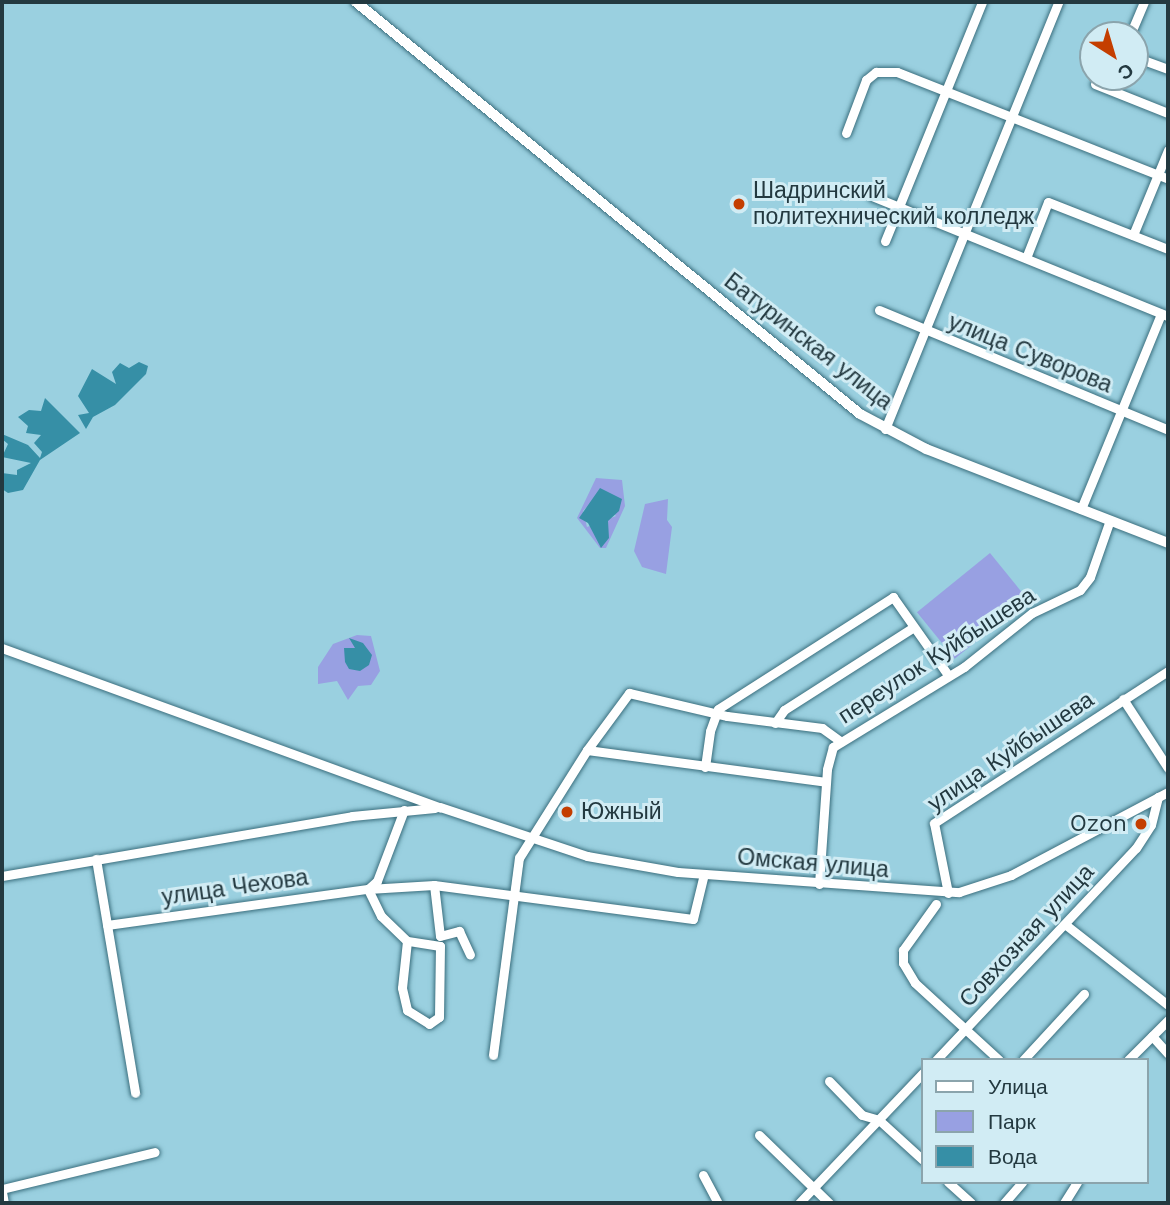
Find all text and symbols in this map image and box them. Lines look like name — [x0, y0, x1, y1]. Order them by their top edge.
north arrow — [1079, 21, 1149, 91]
text: С — [1113, 58, 1138, 85]
place label: Шадринский политехнический колледж — [753, 177, 1034, 231]
marker: Шадринский политехнический колледж — [731, 196, 747, 212]
street label: Батуринская улица — [718, 268, 898, 416]
street label: улица Суворова — [944, 309, 1116, 399]
street label: переулок Куйбышева — [833, 582, 1041, 730]
street label: улица Куйбышева — [923, 686, 1099, 818]
place label: Южный — [581, 798, 662, 826]
marker: Южный — [559, 804, 575, 820]
place label: Ozon — [1070, 810, 1127, 838]
marker: Ozon — [1133, 816, 1149, 832]
street label: Омская улица — [736, 844, 890, 884]
street label: Совхозная улица — [954, 859, 1100, 1013]
street label: улица Чехова — [160, 864, 310, 912]
legend — [922, 1058, 1149, 1184]
text: Улица — [988, 1074, 1048, 1099]
text: Парк — [988, 1109, 1036, 1134]
text: Вода — [988, 1144, 1037, 1169]

